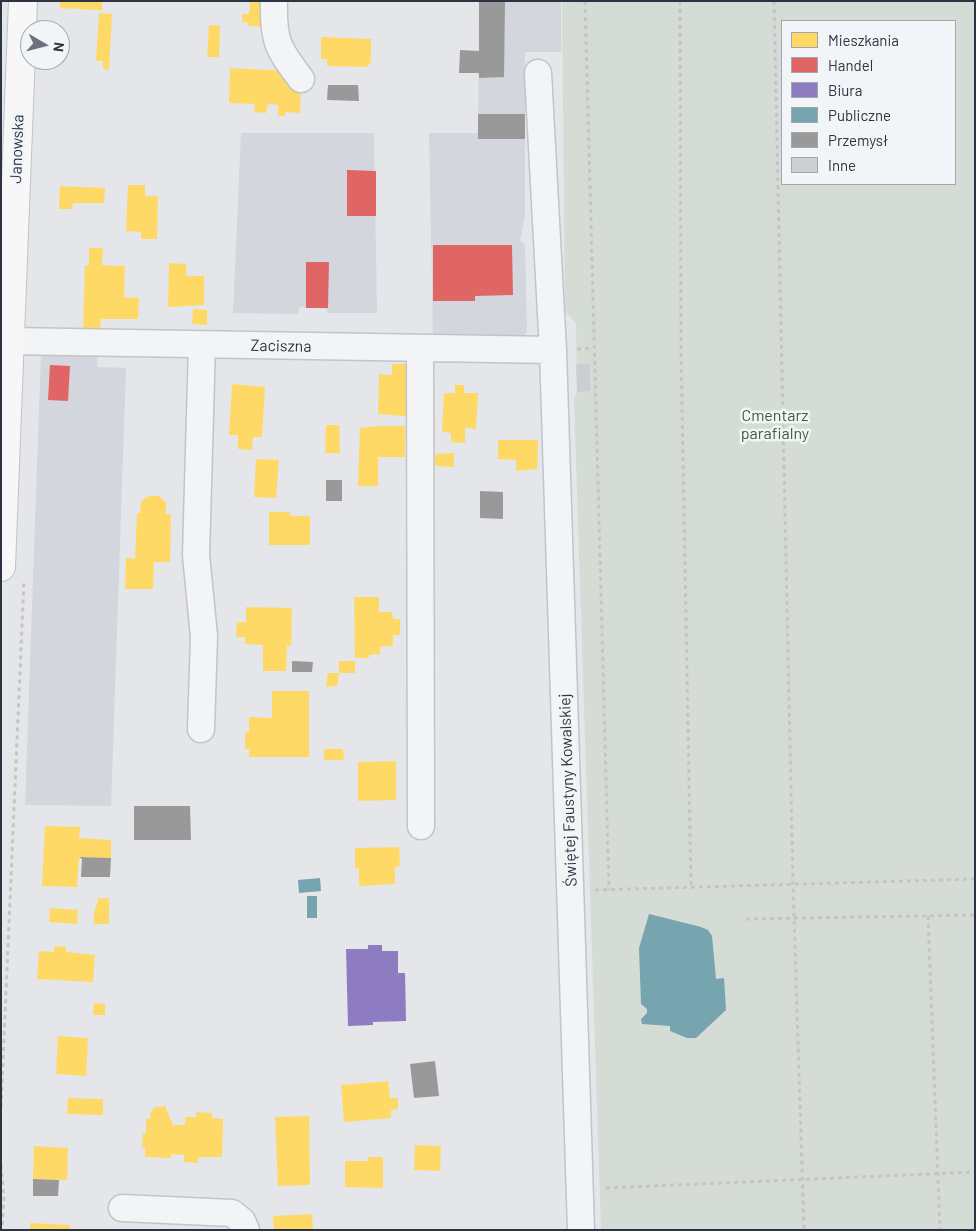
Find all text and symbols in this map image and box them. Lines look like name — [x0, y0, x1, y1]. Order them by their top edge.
north arrow — [20, 20, 70, 70]
legend — [781, 20, 956, 185]
text: Mieszkania — [828, 31, 899, 49]
text: N — [50, 41, 68, 53]
text: Handel — [828, 56, 873, 74]
text: Biura — [828, 81, 862, 99]
text: Publiczne — [828, 106, 891, 124]
street label: Janowska — [6, 114, 28, 184]
text: Przemysł — [828, 131, 888, 149]
text: Inne — [828, 156, 856, 174]
street label: Zaciszna — [250, 336, 312, 356]
park label: Cmentarz parafialny — [741, 406, 809, 444]
street label: Świętej Faustyny Kowalskiej — [555, 693, 581, 887]

